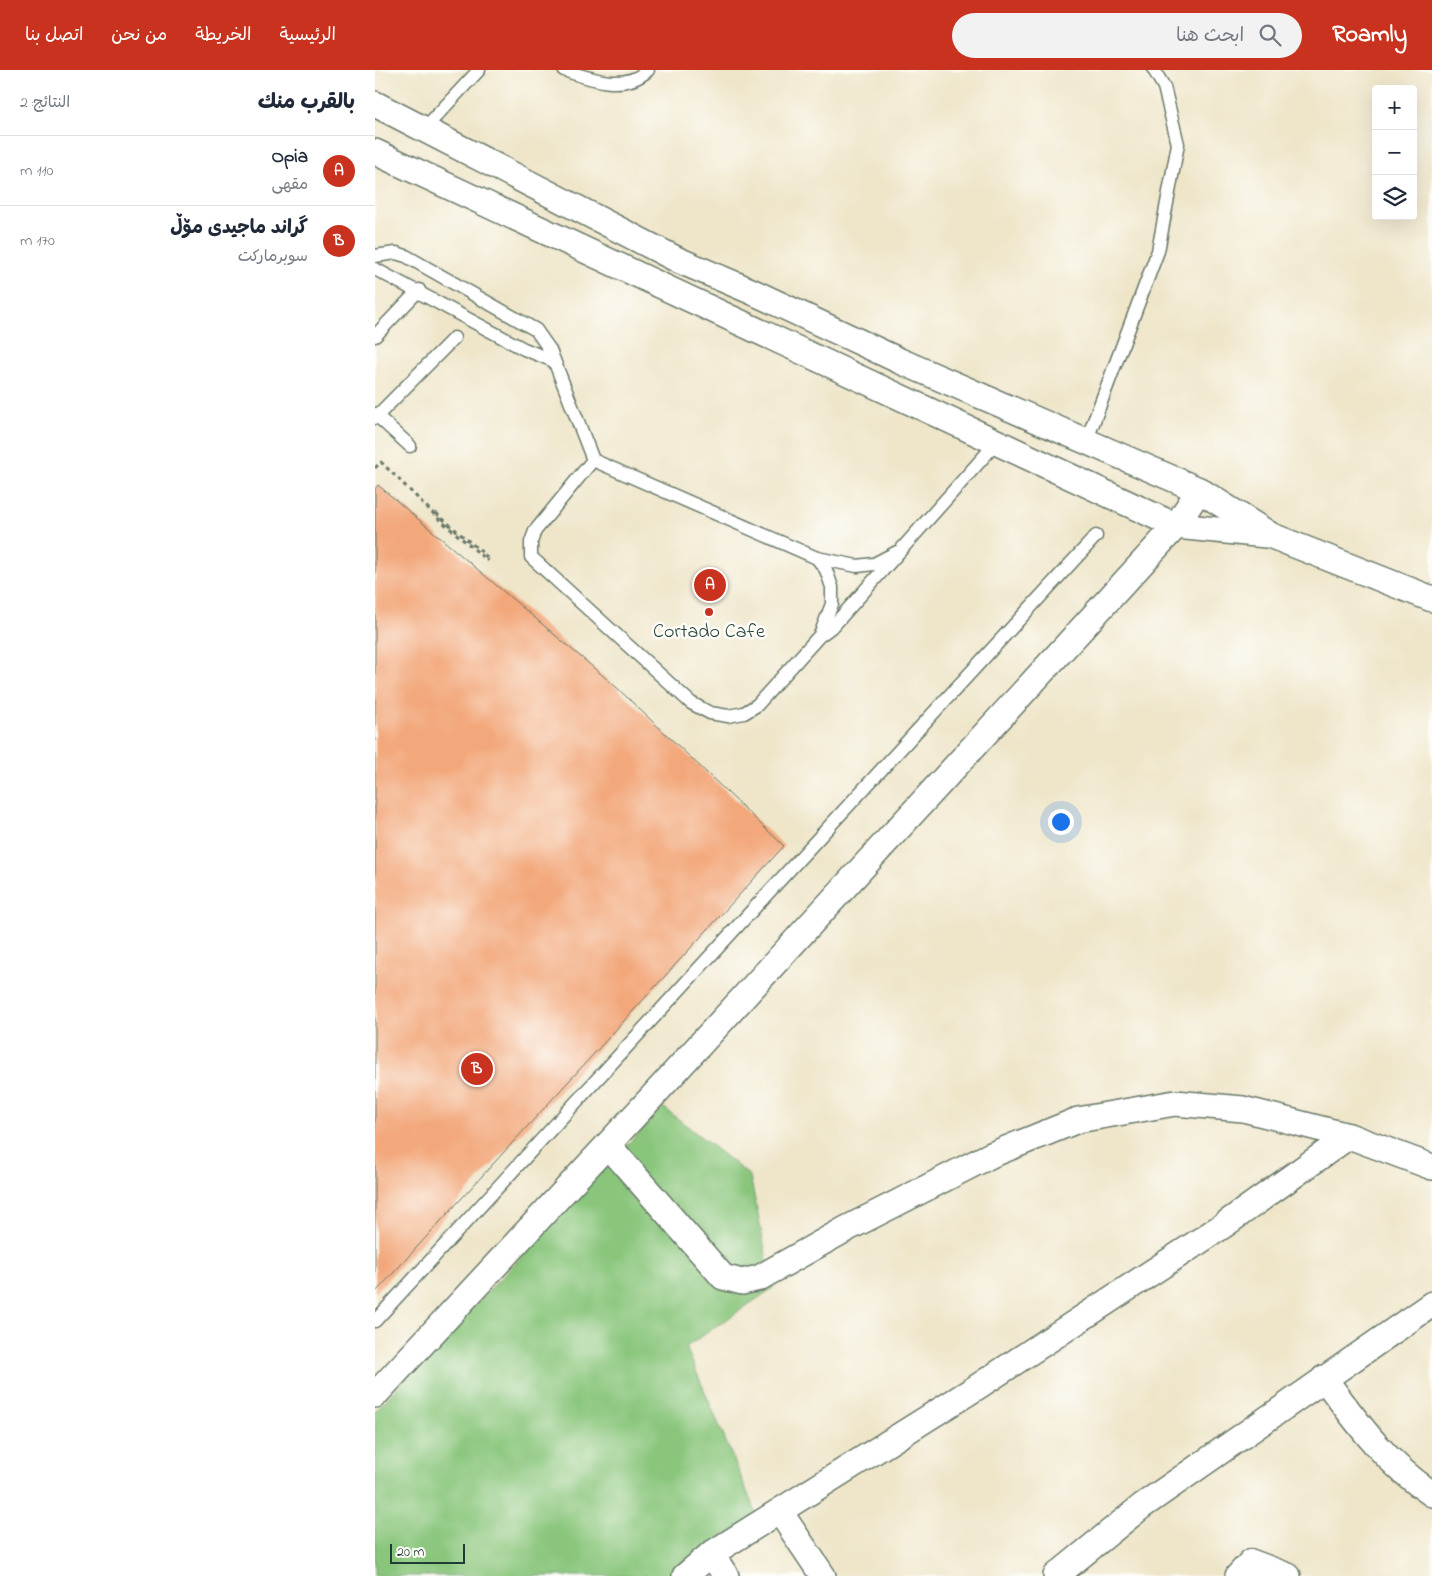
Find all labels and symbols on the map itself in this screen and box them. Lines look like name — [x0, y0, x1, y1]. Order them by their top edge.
pin: A — [694, 566, 726, 604]
marker: Cortado Cafe — [703, 606, 715, 618]
place label: Cortado Cafe — [653, 618, 765, 647]
your location — [1048, 809, 1074, 835]
pin: B — [461, 1050, 493, 1088]
scale bar — [390, 1541, 465, 1564]

